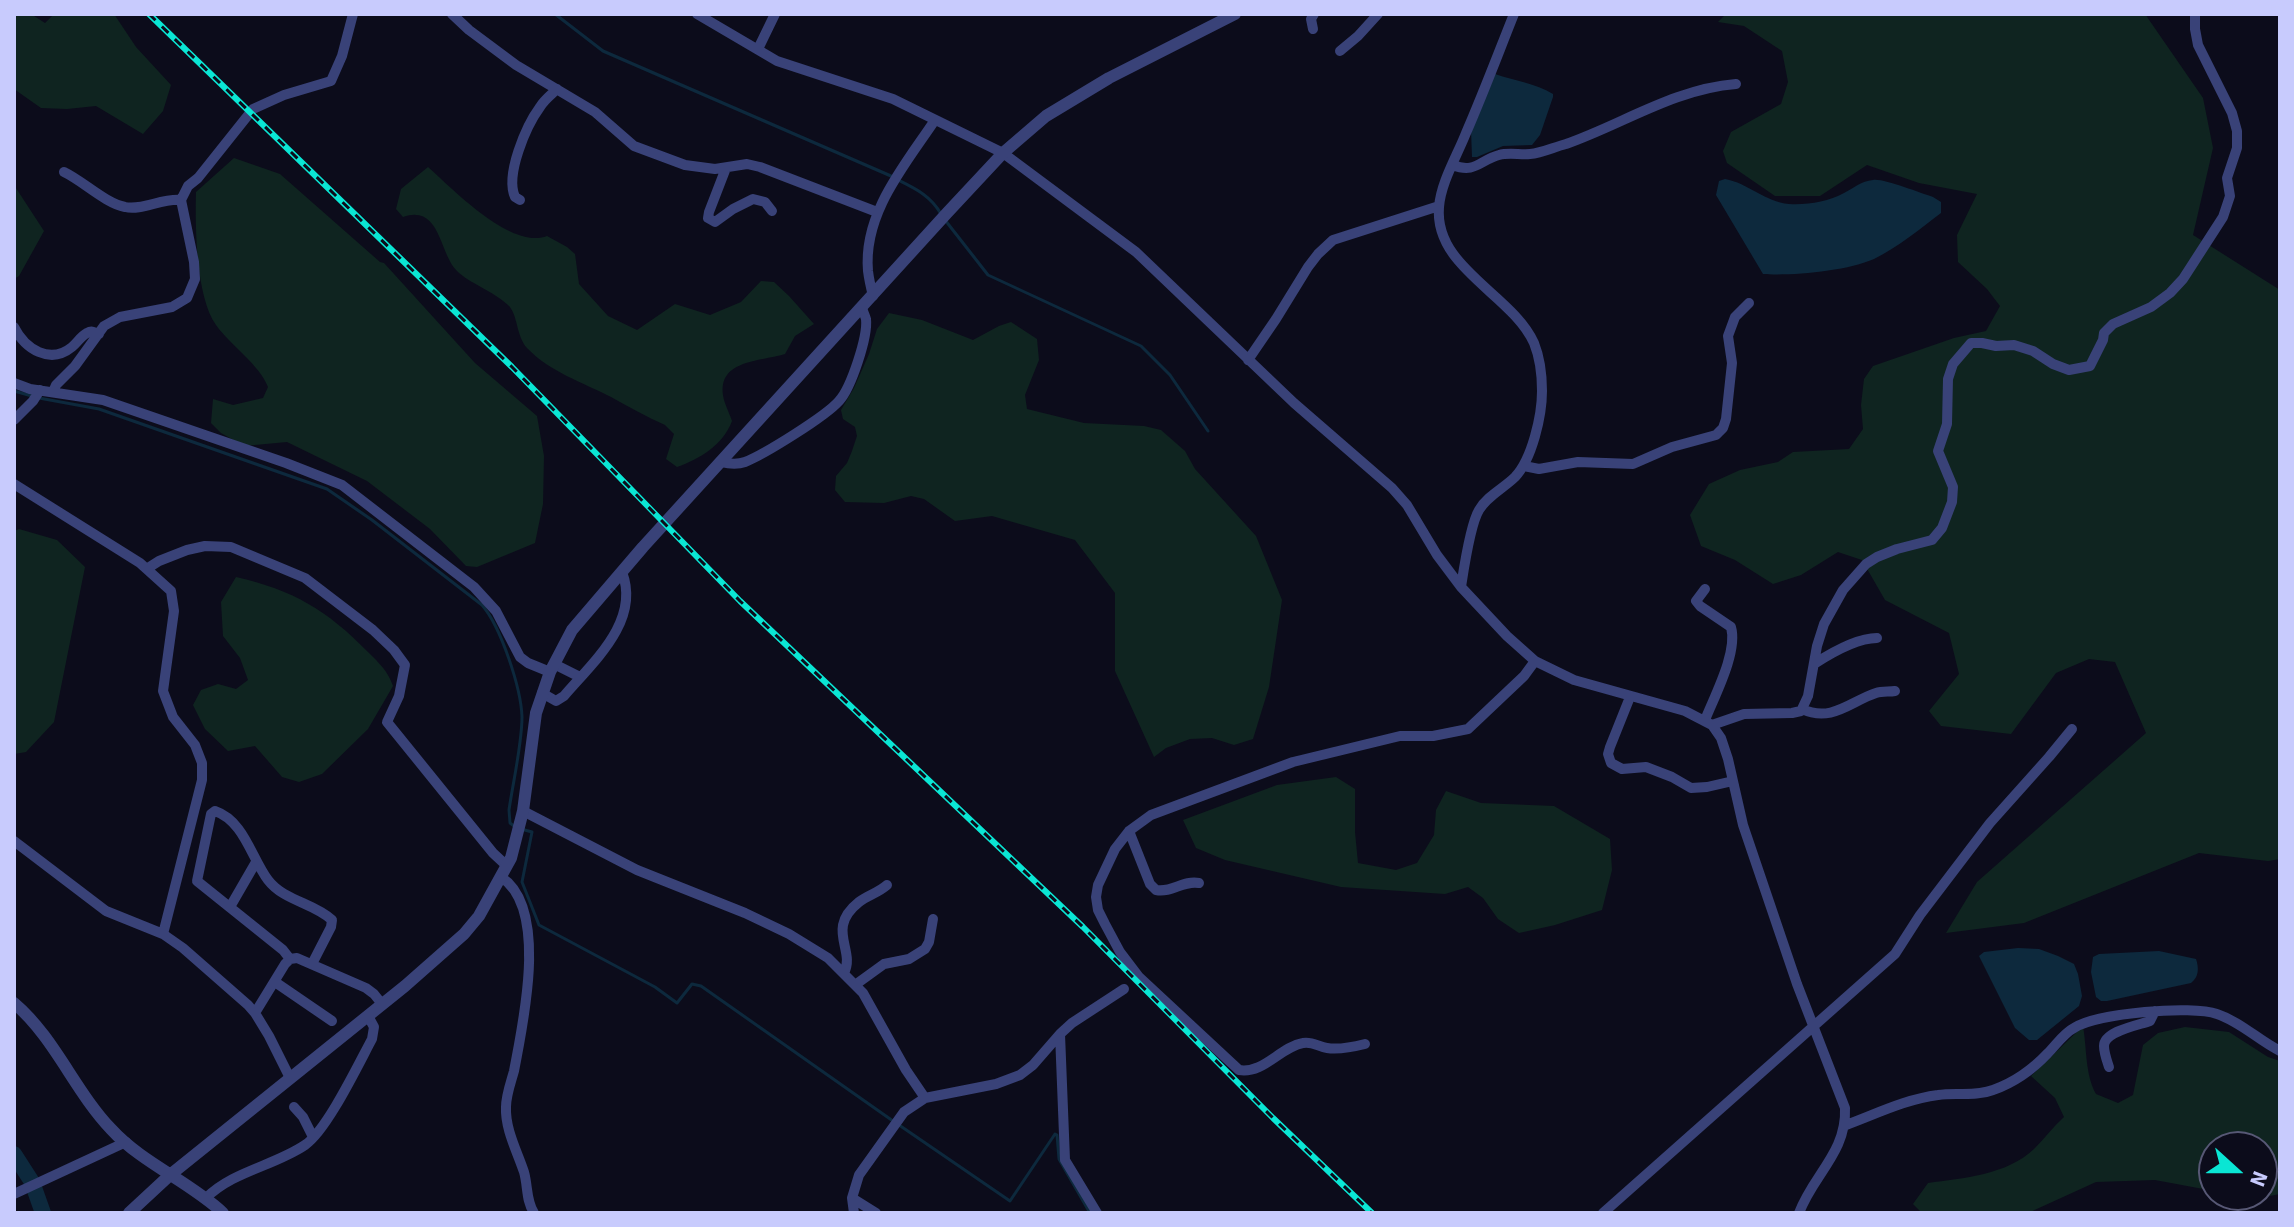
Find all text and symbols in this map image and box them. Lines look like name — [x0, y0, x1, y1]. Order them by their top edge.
north arrow — [2198, 1131, 2278, 1211]
text: N — [2241, 1166, 2276, 1191]

